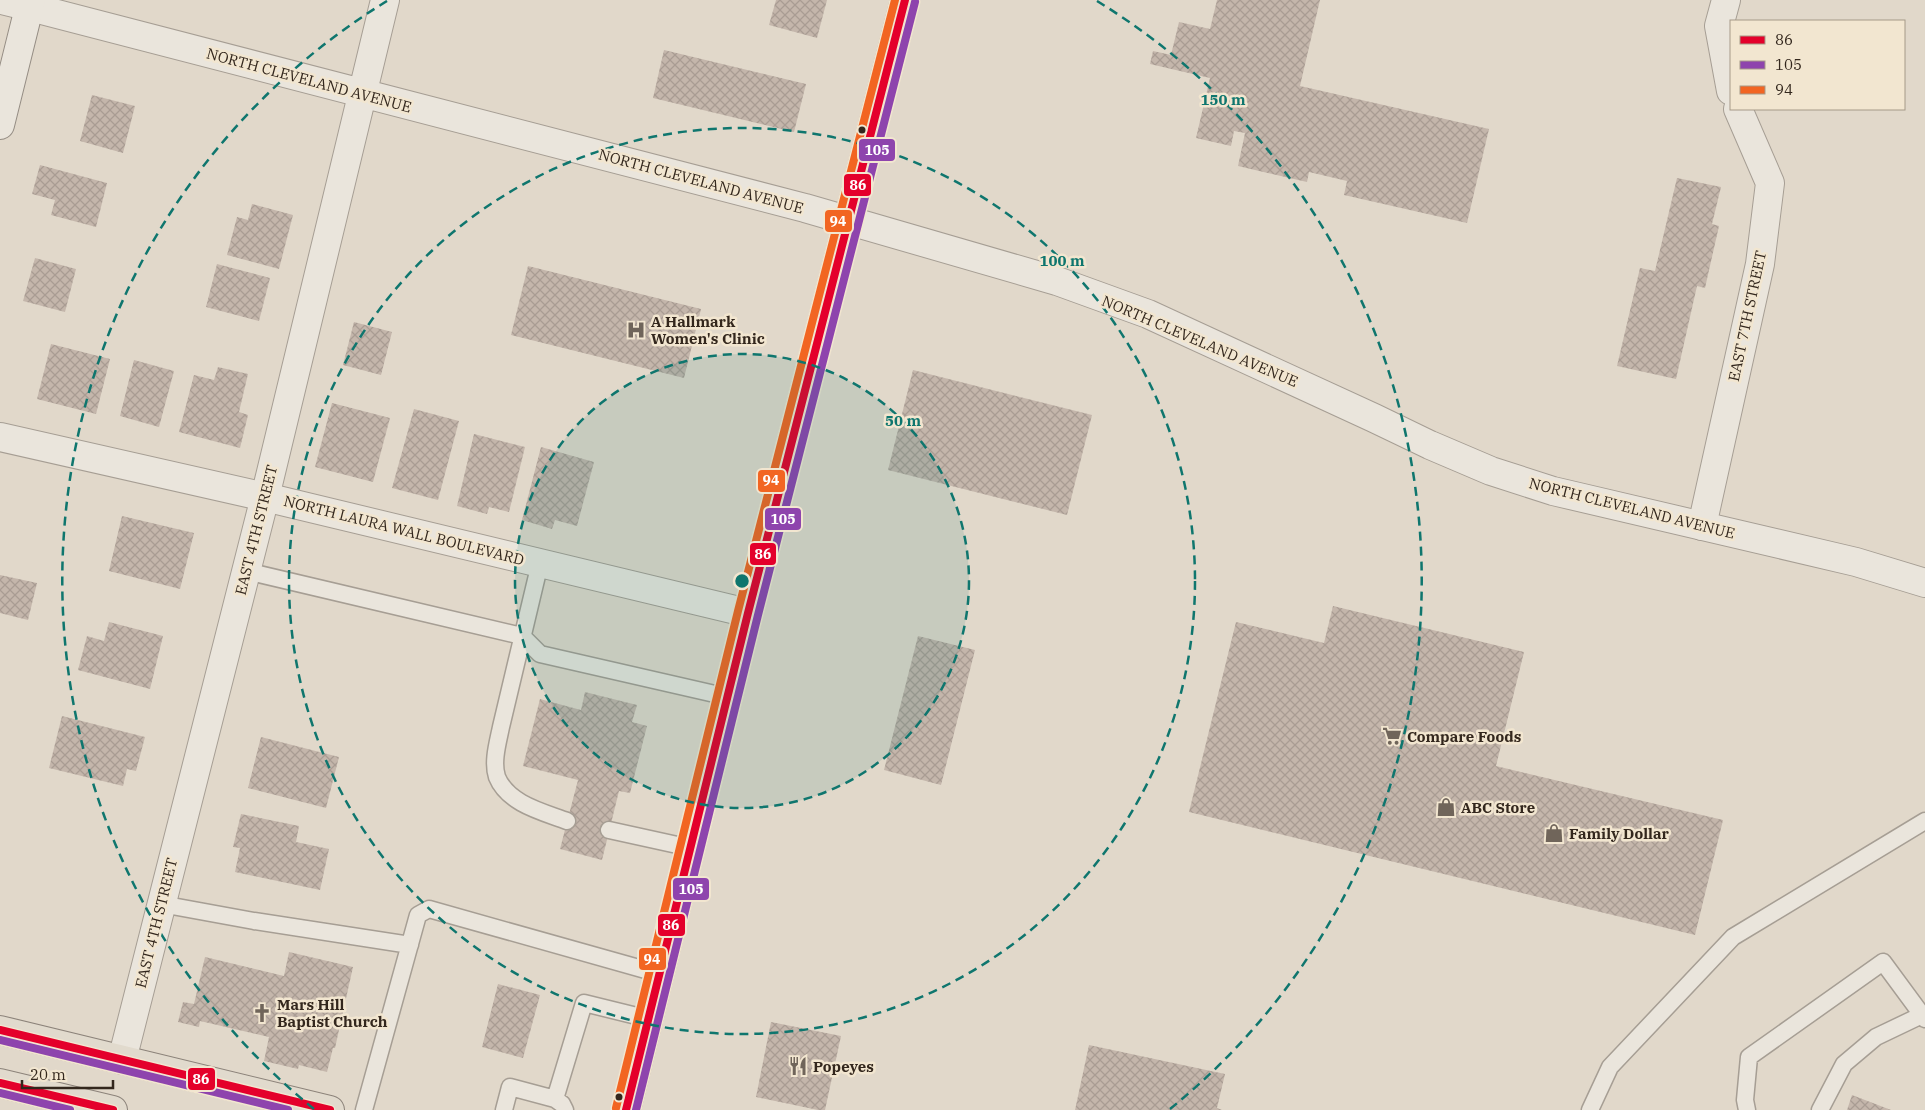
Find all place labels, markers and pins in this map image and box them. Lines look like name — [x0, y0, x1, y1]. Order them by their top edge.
unlabelled marker — [857, 125, 867, 135]
place label: A Hallmark Women's Clinic — [651, 312, 765, 348]
hospital icon: A Hallmark Women's Clinic — [625, 319, 647, 341]
centre of rings — [733, 572, 751, 590]
supermarket icon: Compare Foods — [1381, 725, 1403, 747]
place label: Compare Foods — [1407, 727, 1521, 746]
shop icon: ABC Store — [1435, 796, 1457, 818]
place label: ABC Store — [1461, 798, 1535, 817]
shop icon: Family Dollar — [1543, 822, 1565, 844]
place label: Family Dollar — [1569, 824, 1669, 843]
place label: Mars Hill Baptist Church — [277, 995, 388, 1031]
church icon: Mars Hill Baptist Church — [251, 1002, 273, 1024]
restaurant icon: Popeyes — [787, 1055, 809, 1077]
place label: Popeyes — [813, 1057, 874, 1076]
unlabelled marker — [614, 1092, 624, 1102]

